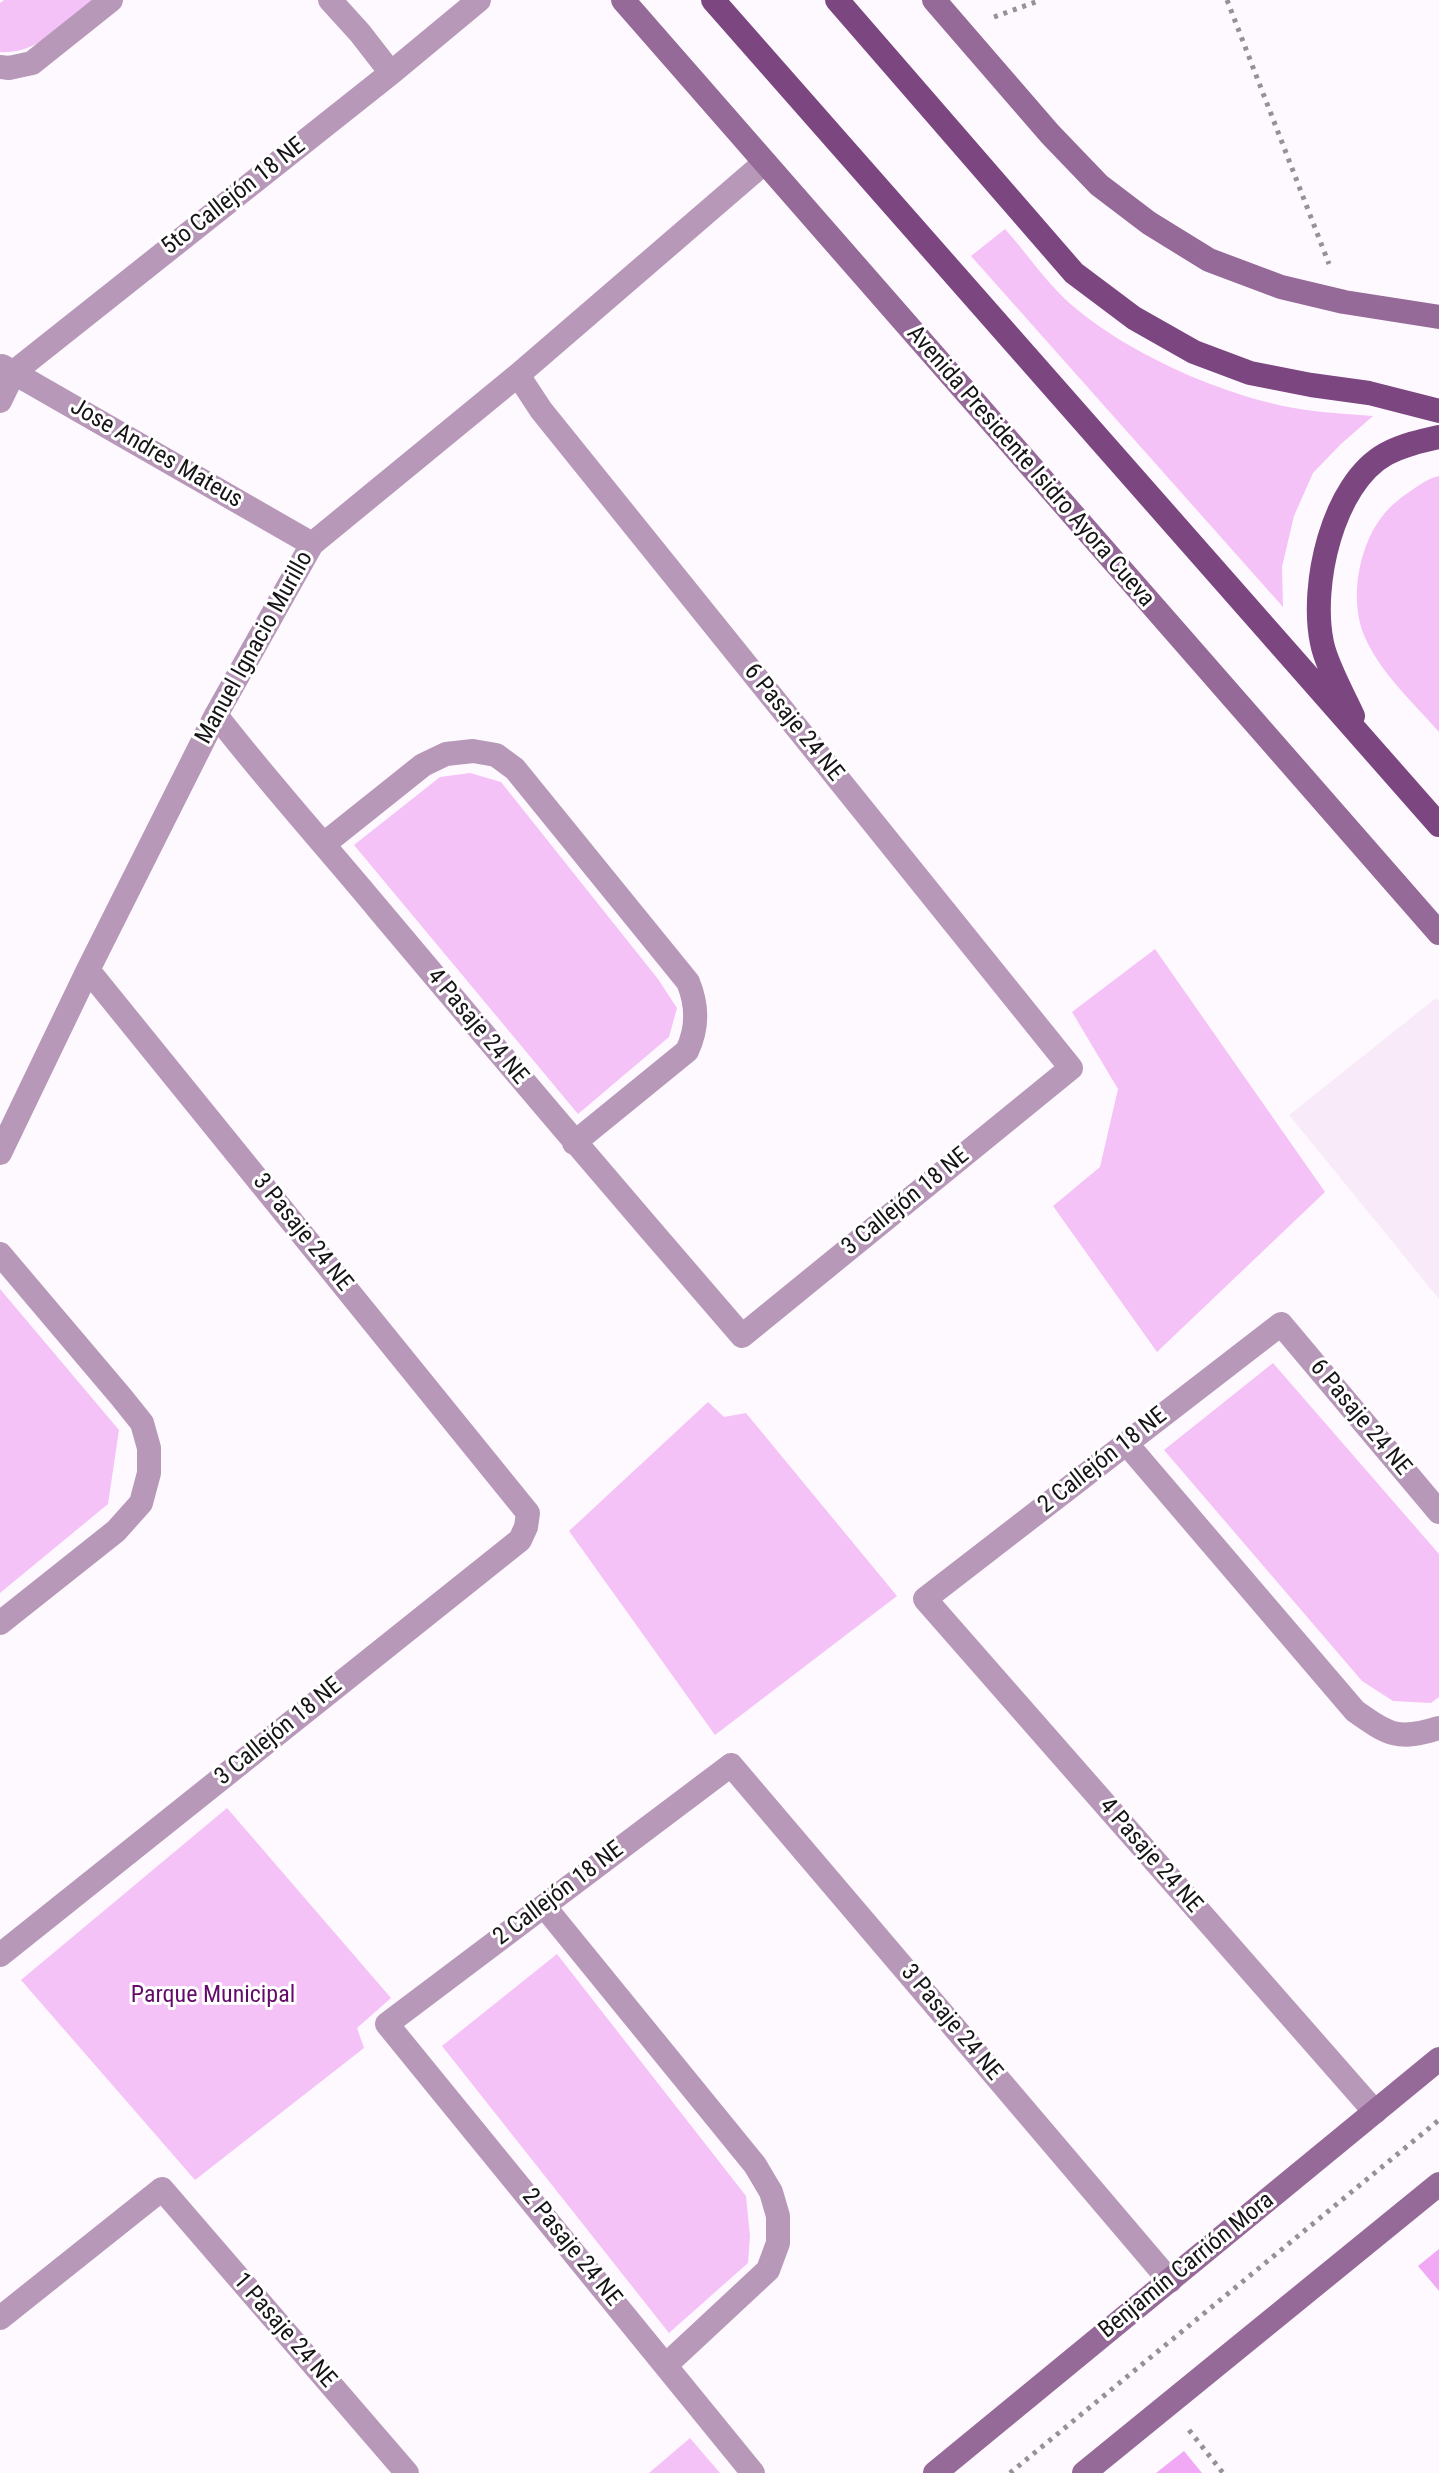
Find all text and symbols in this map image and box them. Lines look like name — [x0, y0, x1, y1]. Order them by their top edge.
street label: 5to Callejón 18 NE — [156, 132, 312, 262]
street label: Avenida Presidente Isidro Ayora Cueva — [900, 320, 1160, 614]
street label: Jose Andres Mateus — [65, 393, 247, 515]
street label: Manuel Ignacio Murillo — [190, 547, 320, 749]
street label: 6 Pasaje 24 NE — [737, 659, 849, 787]
street label: 4 Pasaje 24 NE — [420, 963, 534, 1091]
street label: 3 Callejón 18 NE — [837, 1142, 975, 1262]
street label: 3 Pasaje 24 NE — [246, 1169, 358, 1297]
street label: 6 Pasaje 24 NE — [1303, 1354, 1417, 1482]
street label: 2 Callejón 18 NE — [1033, 1402, 1173, 1520]
street label: 3 Callejón 18 NE — [210, 1672, 348, 1792]
street label: 4 Pasaje 24 NE — [1092, 1793, 1208, 1919]
street label: 2 Callejón 18 NE — [488, 1836, 630, 1952]
street label: 3 Pasaje 24 NE — [894, 1959, 1008, 2087]
park label: Parque Municipal — [131, 1982, 295, 2010]
street label: 2 Pasaje 24 NE — [515, 2184, 627, 2312]
street label: Benjamín Carrión Mora — [1094, 2187, 1280, 2345]
street label: 1 Pasaje 24 NE — [226, 2268, 342, 2394]

